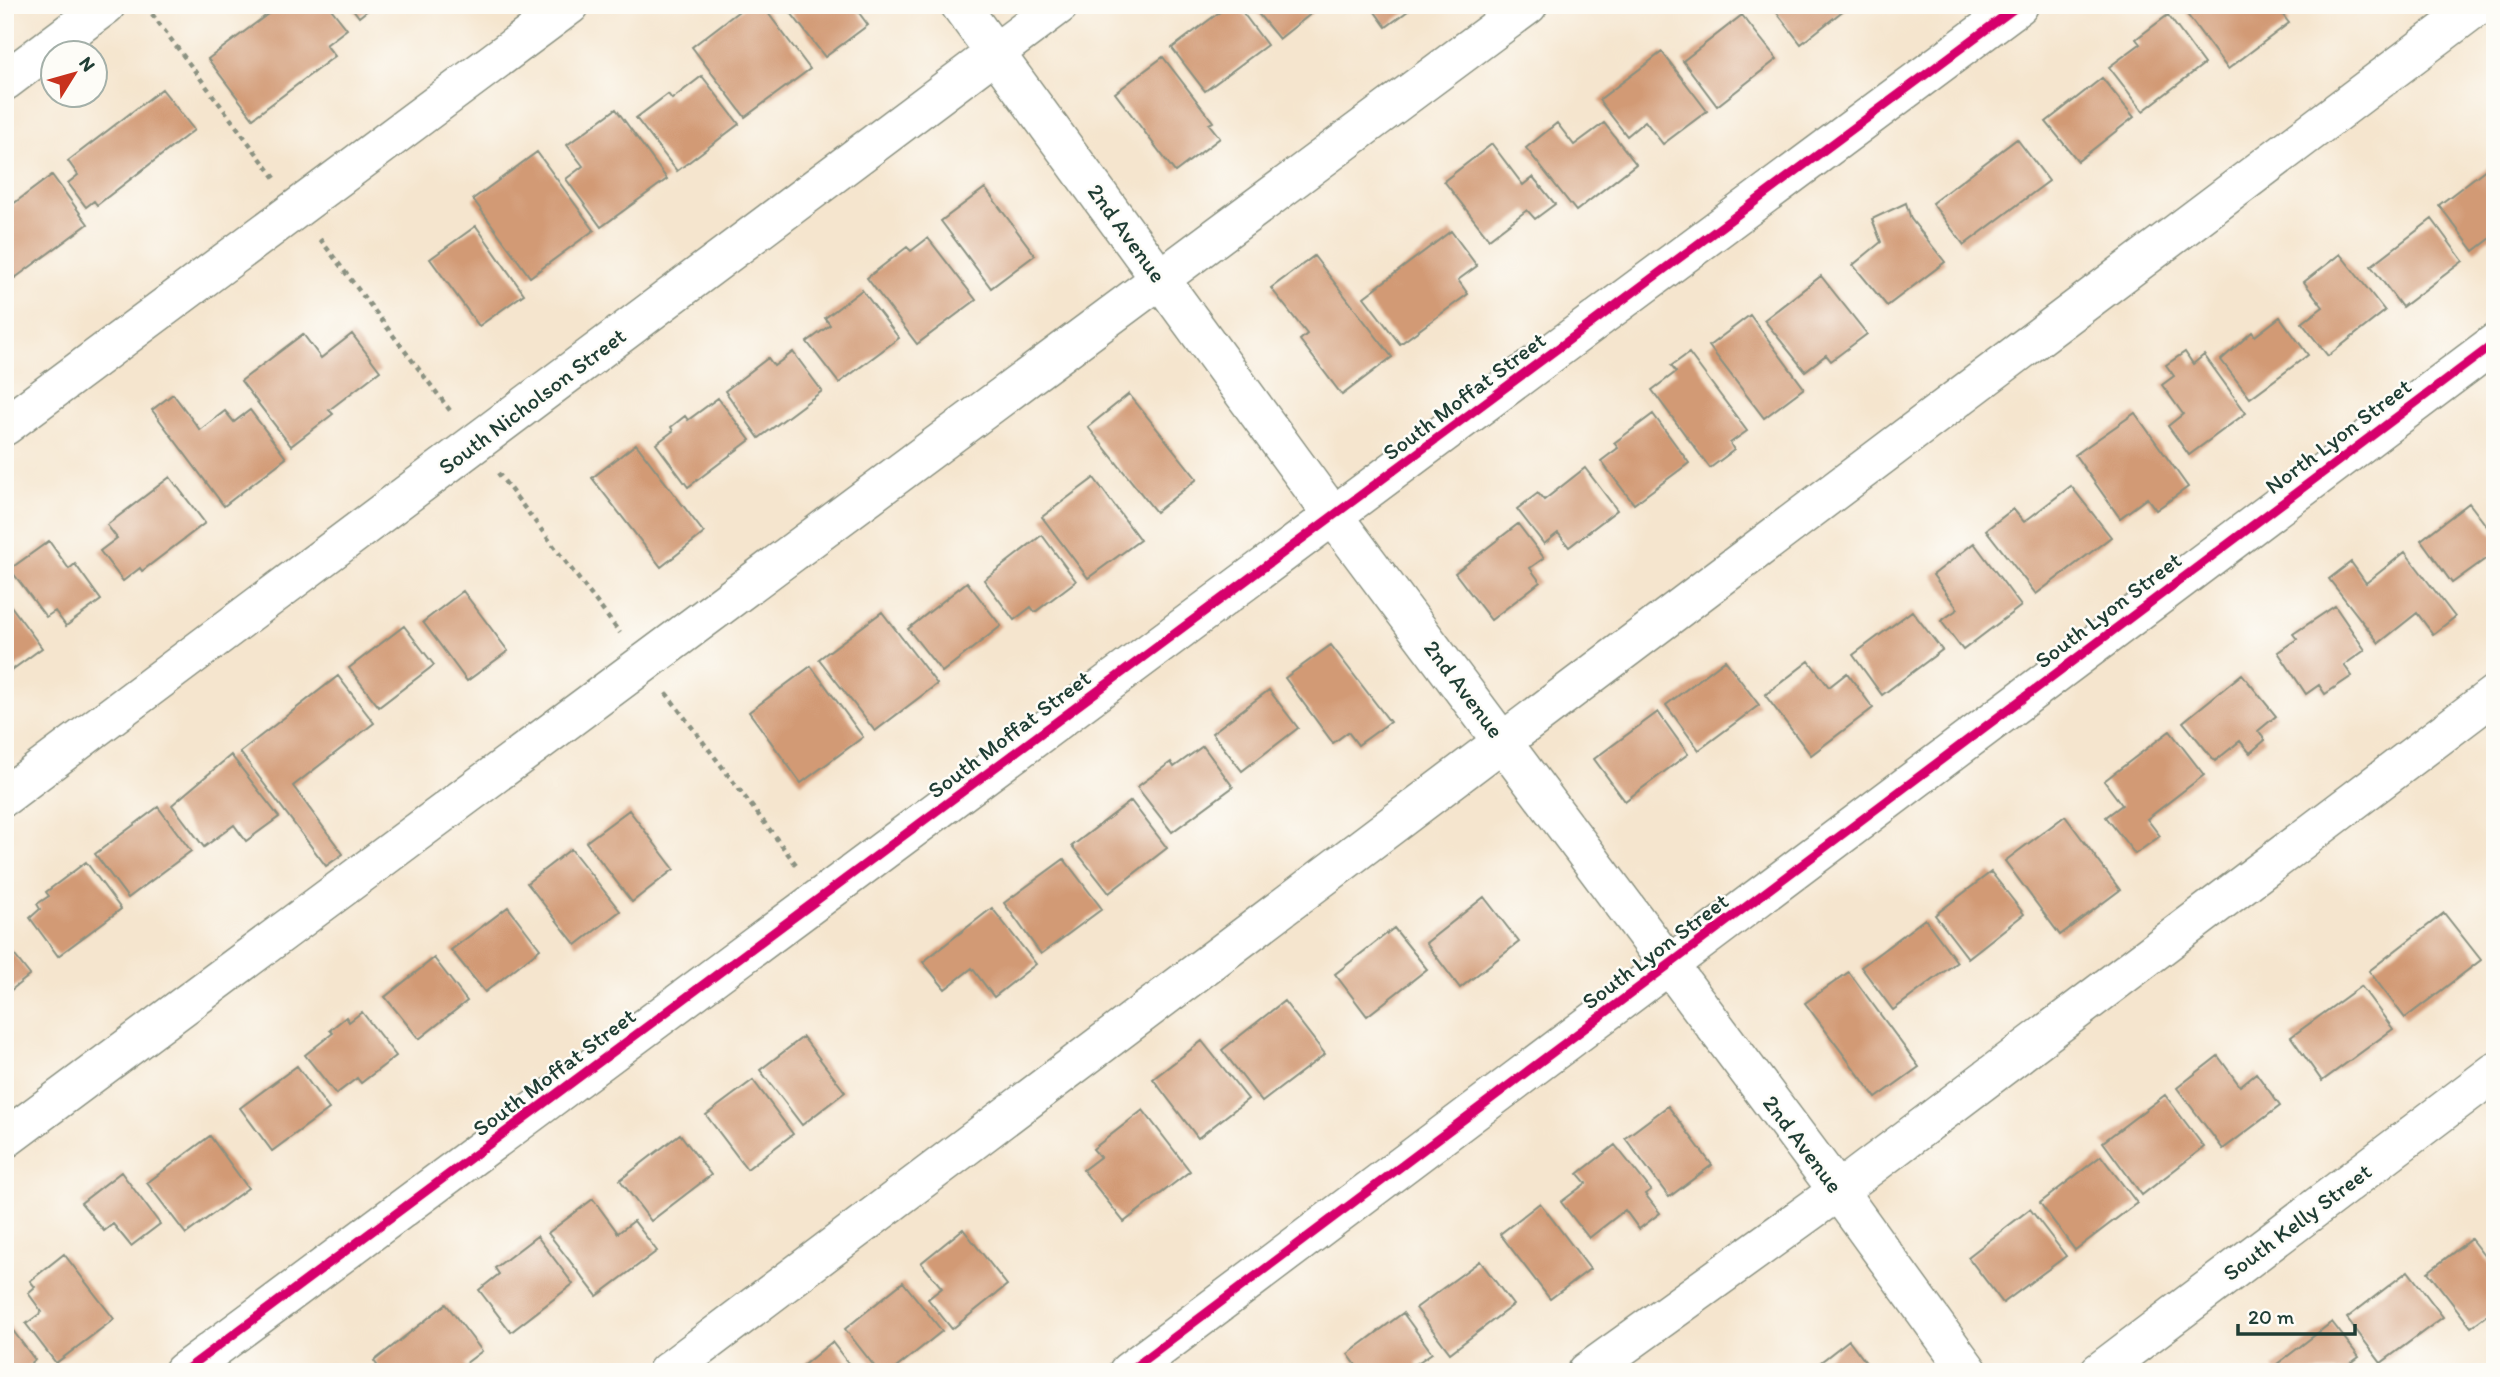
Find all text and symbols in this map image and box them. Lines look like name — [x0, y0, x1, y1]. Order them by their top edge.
north arrow — [38, 38, 108, 108]
text: N — [74, 52, 100, 76]
street label: 2nd Avenue — [1082, 178, 1172, 288]
street label: South Nicholson Street — [433, 321, 631, 481]
street label: South Moffat Street — [1377, 325, 1551, 466]
street label: North Lyon Street — [2260, 372, 2417, 500]
street label: South Lyon Street — [2029, 546, 2187, 674]
street label: 2nd Avenue — [1418, 634, 1510, 744]
street label: South Moffat Street — [922, 663, 1096, 804]
street label: South Lyon Street — [1576, 887, 1734, 1015]
street label: South Moffat Street — [467, 1001, 641, 1142]
street label: 2nd Avenue — [1757, 1089, 1849, 1199]
street label: South Kelly Street — [2217, 1157, 2377, 1287]
scale bar — [2238, 1293, 2355, 1337]
text: 20 m — [2248, 1304, 2295, 1329]

